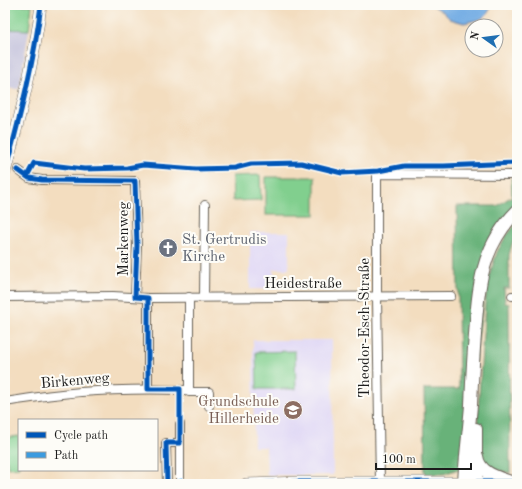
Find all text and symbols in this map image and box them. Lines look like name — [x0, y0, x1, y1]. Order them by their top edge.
north arrow — [464, 18, 504, 58]
text: N — [469, 30, 482, 41]
street label: Markenweg — [117, 202, 132, 276]
place label: St. Gertrudis Kirche — [182, 233, 267, 265]
church icon: St. Gertrudis Kirche — [157, 237, 179, 259]
street label: Theodor-Esch-Straße — [358, 258, 373, 398]
street label: Heidestraße — [264, 277, 342, 292]
street label: Birkenweg — [40, 371, 110, 392]
place label: Grundschule Hillerheide — [198, 395, 279, 427]
school or university icon: Grundschule Hillerheide — [282, 399, 304, 421]
legend — [18, 419, 158, 471]
text: Cycle path — [54, 430, 109, 442]
scale bar — [376, 445, 471, 471]
text: Path — [54, 450, 79, 462]
text: 100 m — [382, 454, 416, 466]

